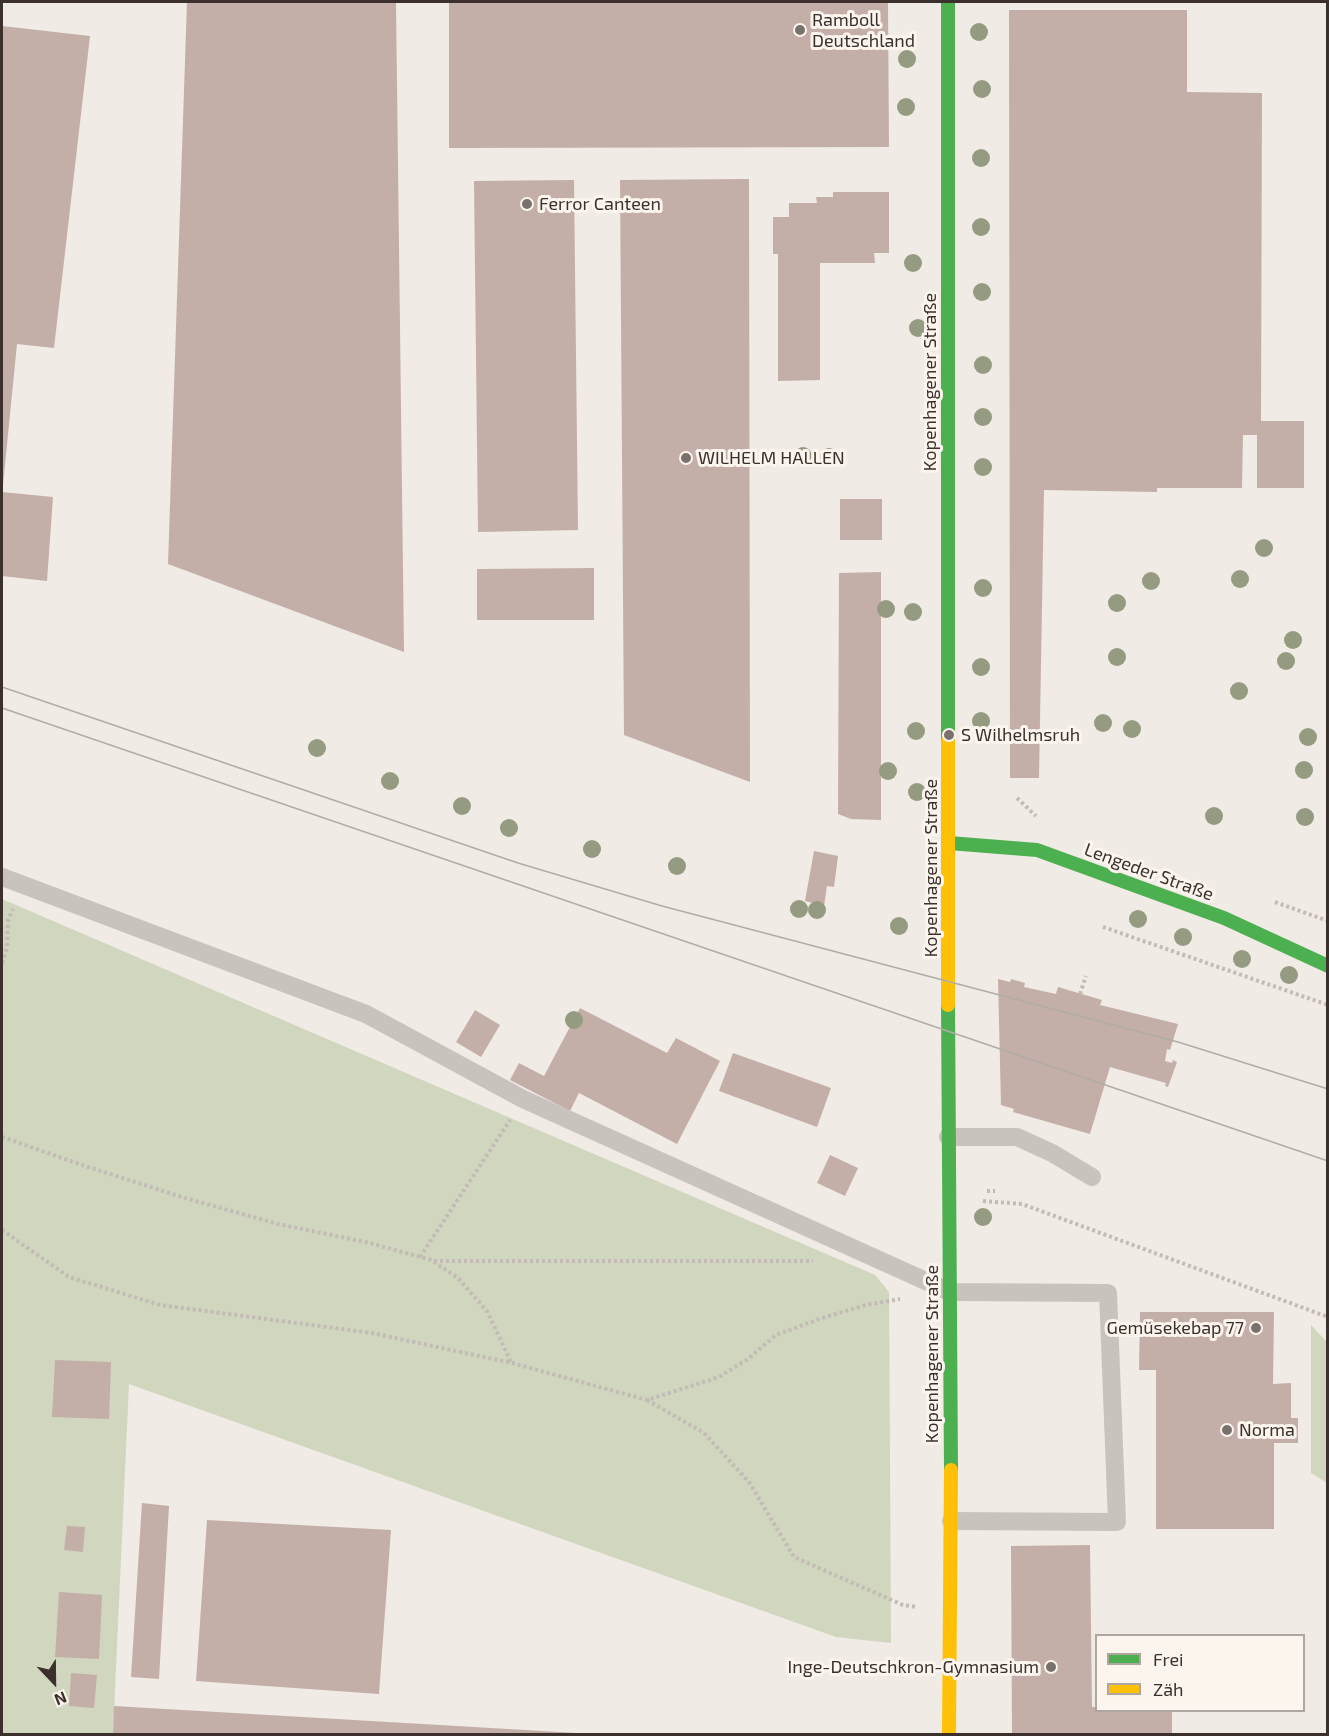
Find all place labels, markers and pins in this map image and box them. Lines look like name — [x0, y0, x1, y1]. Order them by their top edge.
place label: Ramboll Deutschland — [812, 9, 915, 52]
marker: Ramboll Deutschland — [793, 23, 807, 37]
place label: Ferror Canteen — [539, 193, 661, 215]
marker: Ferror Canteen — [520, 197, 534, 211]
place label: WILHELM HALLEN — [698, 447, 845, 469]
marker: WILHELM HALLEN — [679, 451, 693, 465]
place label: S Wilhelmsruh — [961, 724, 1080, 746]
marker: S Wilhelmsruh — [942, 728, 956, 742]
place label: Gemüsekebap 77 — [1107, 1317, 1244, 1339]
marker: Gemüsekebap 77 — [1249, 1321, 1263, 1335]
place label: Norma — [1239, 1419, 1295, 1441]
marker: Norma — [1220, 1423, 1234, 1437]
place label: Inge-Deutschkron-Gymnasium — [787, 1656, 1039, 1678]
marker: Inge-Deutschkron-Gymnasium — [1044, 1660, 1058, 1674]

